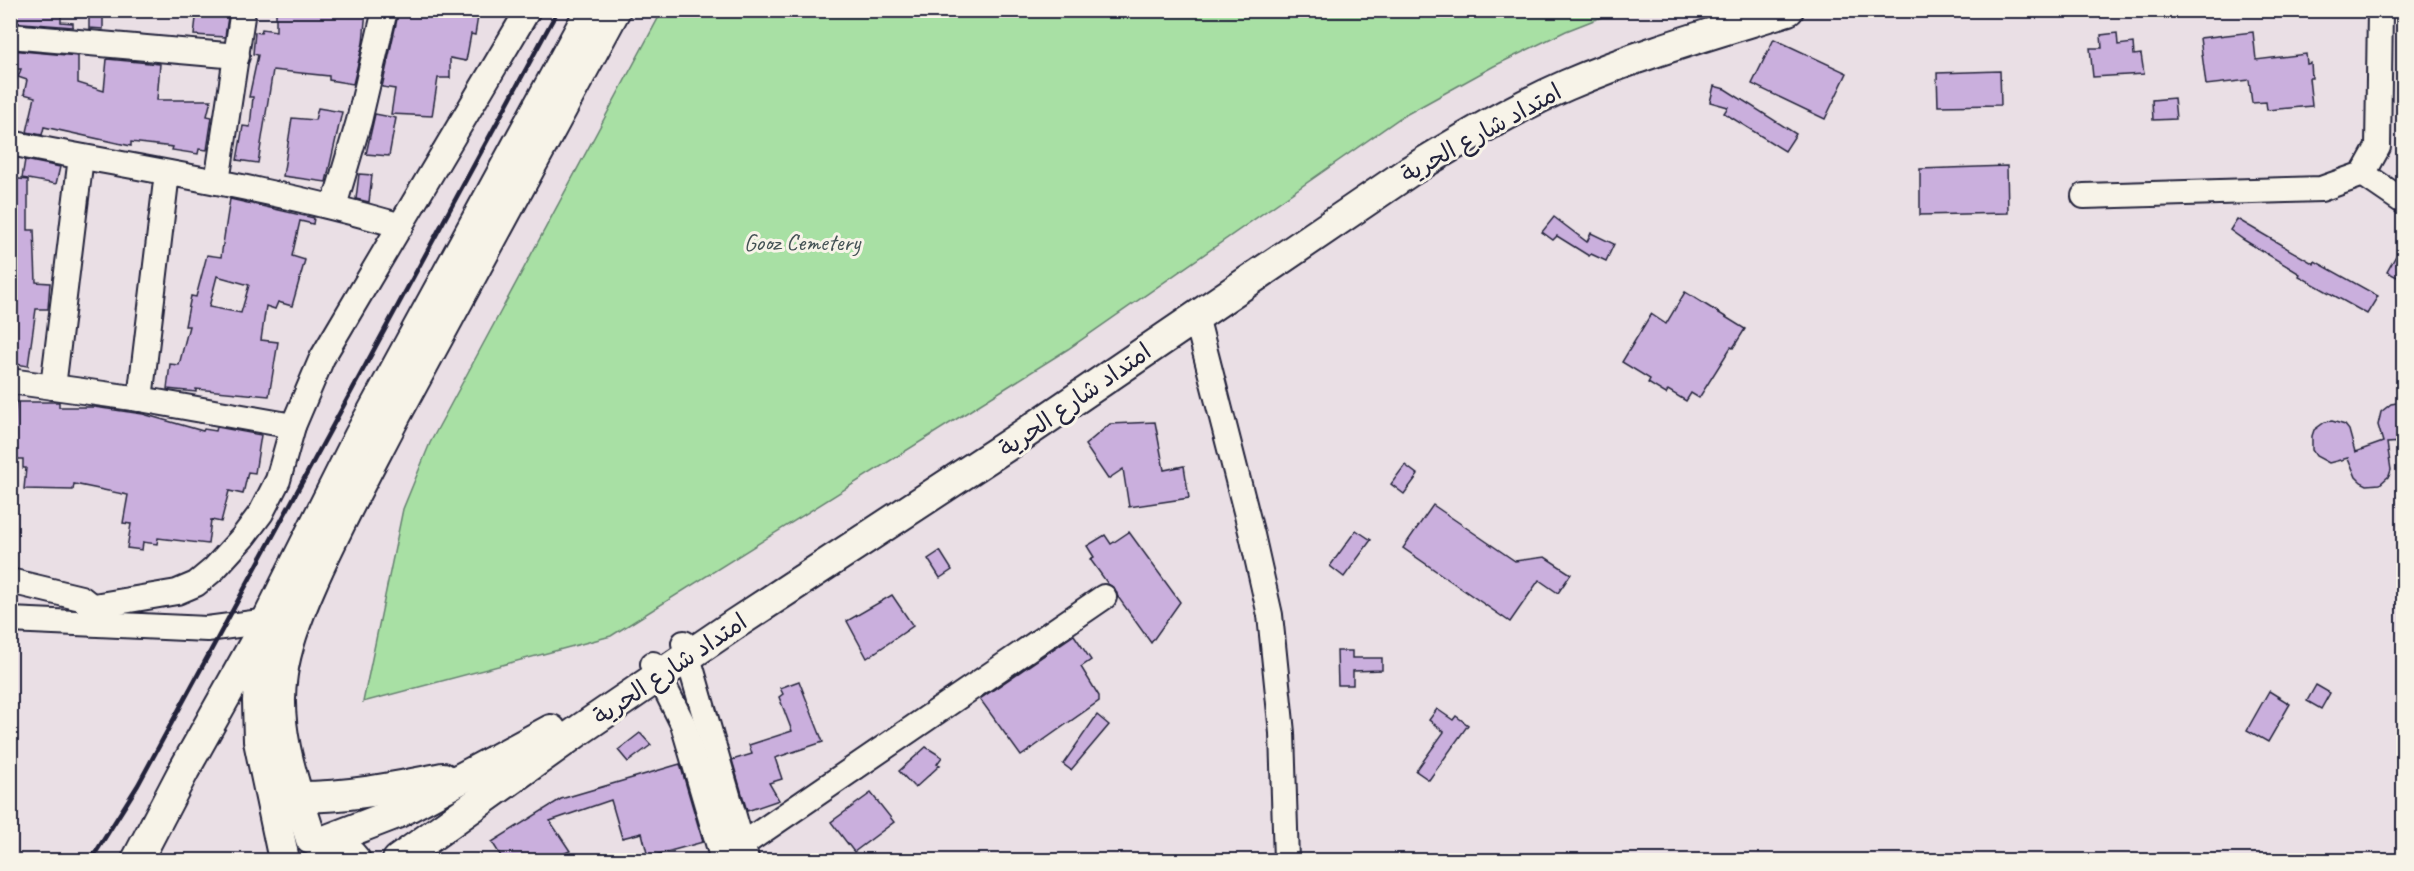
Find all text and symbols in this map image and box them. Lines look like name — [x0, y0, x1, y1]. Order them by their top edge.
street label: امتداد شارع الحرية — [1395, 77, 1567, 191]
park label: Gooz Cemetery — [744, 227, 862, 257]
street label: امتداد شارع الحرية — [993, 336, 1158, 465]
street label: امتداد شارع الحرية — [587, 607, 754, 733]

